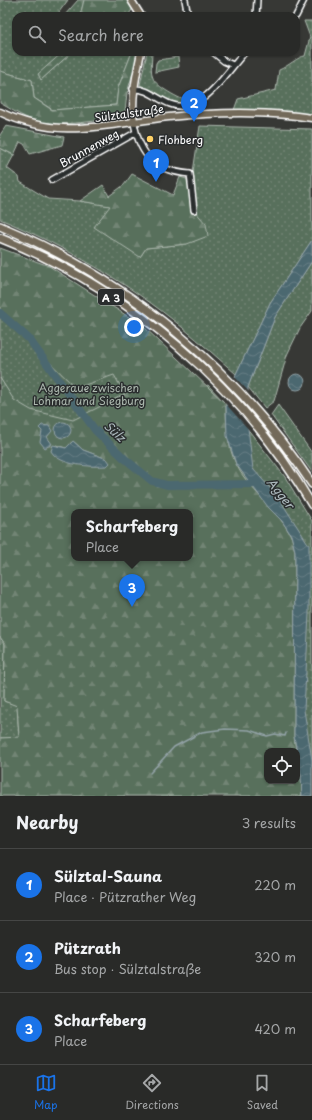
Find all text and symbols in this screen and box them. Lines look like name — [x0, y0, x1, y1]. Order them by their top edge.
search box — [12, 12, 300, 56]
icon: search — [26, 23, 48, 45]
text: Search here — [58, 23, 144, 46]
pin: 2 — [181, 89, 207, 122]
street label: Sülztalstraße — [93, 100, 165, 126]
street label: Brunnenweg — [56, 125, 122, 171]
place label: Flohberg — [158, 131, 203, 148]
marker: Flohberg — [145, 134, 155, 144]
pin: 1 — [143, 149, 169, 182]
road number: A 3 — [98, 289, 124, 305]
your location — [124, 317, 144, 337]
park label: Aggeraue zwischen Lohmar und Siegburg — [33, 379, 145, 409]
water label: Sülz — [100, 416, 131, 446]
water label: Agger — [263, 474, 301, 514]
popup — [71, 509, 193, 561]
text: Scharfeberg — [86, 514, 178, 537]
text: Place — [86, 537, 119, 556]
pin: 3 — [119, 574, 145, 607]
map controls — [264, 748, 300, 784]
button: locate — [264, 748, 300, 784]
text: Nearby — [16, 809, 78, 835]
text: 3 results — [242, 813, 296, 832]
text: Sülztal-Sauna — [54, 864, 162, 887]
text: 1 — [26, 875, 32, 894]
text: 220 m — [254, 875, 296, 894]
text: Place · Pützrather Weg — [54, 887, 196, 906]
text: Pützrath — [54, 936, 121, 959]
text: 2 — [24, 947, 34, 966]
text: 320 m — [254, 947, 296, 966]
text: Bus stop · Sülztalstraße — [54, 959, 201, 978]
text: Scharfeberg — [54, 1008, 146, 1031]
text: 3 — [25, 1019, 33, 1038]
text: 420 m — [254, 1019, 296, 1038]
text: Place — [54, 1031, 87, 1050]
tab: Map — [34, 1072, 57, 1113]
tab: Directions — [125, 1072, 179, 1113]
tab: Saved — [247, 1072, 278, 1113]

